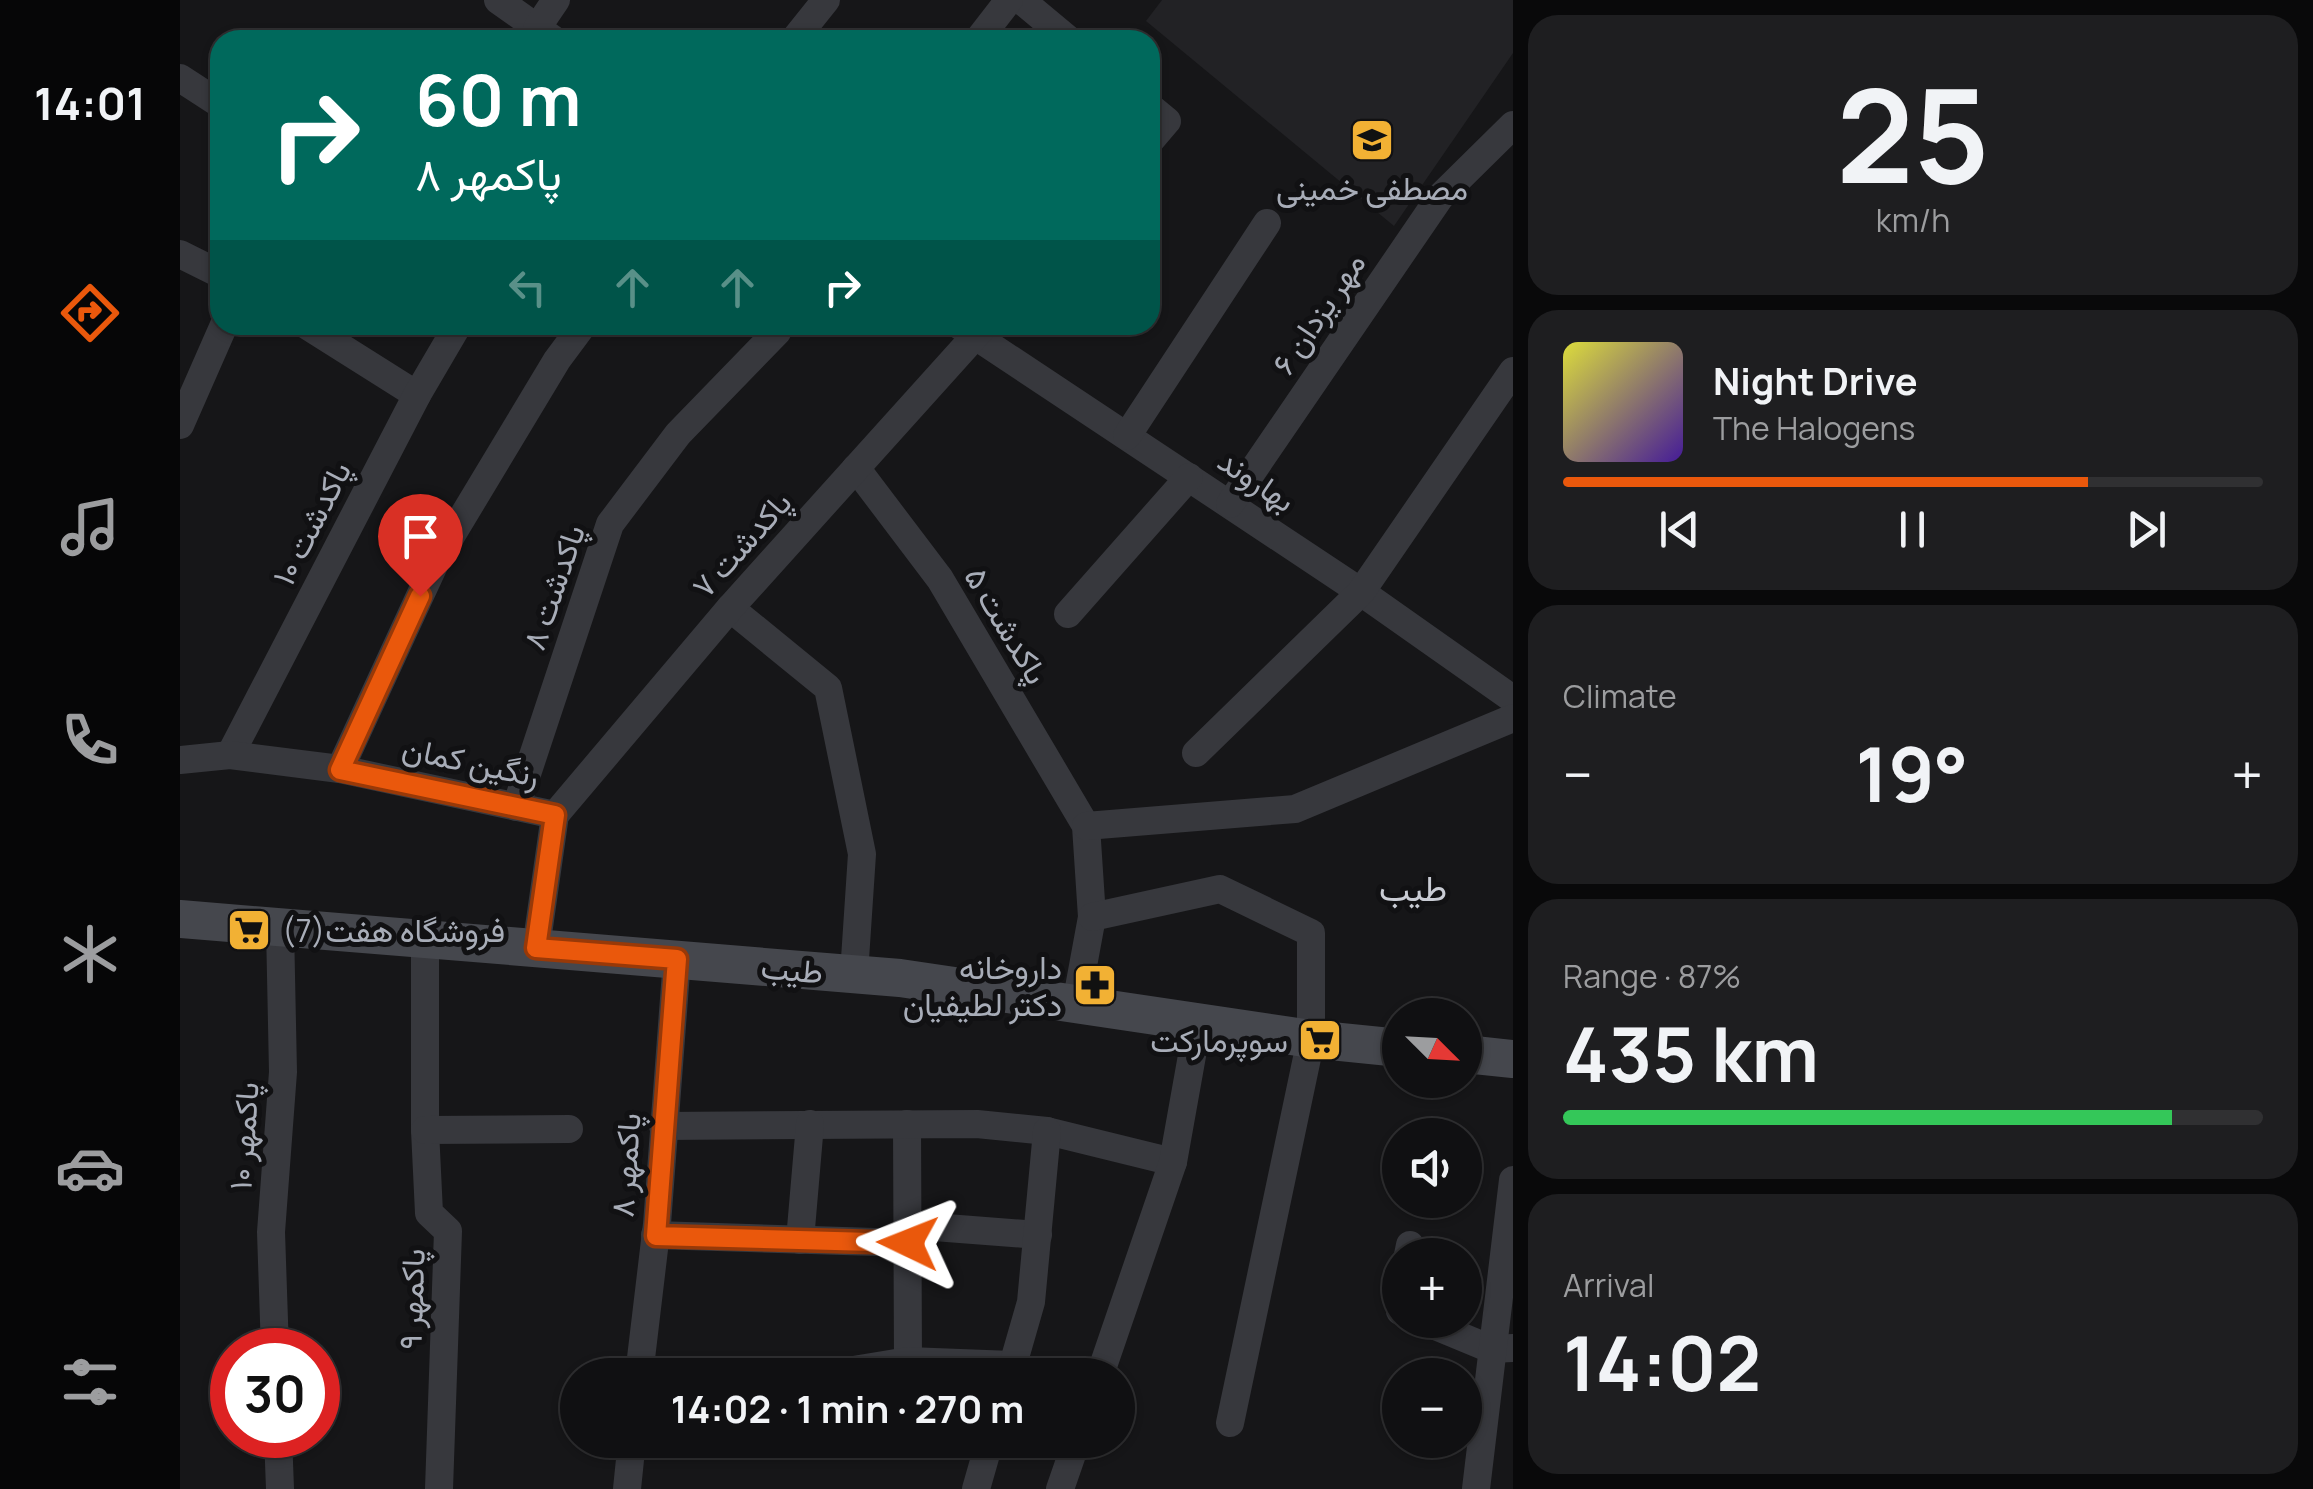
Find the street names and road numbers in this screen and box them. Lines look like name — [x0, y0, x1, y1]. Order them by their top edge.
street label: مهر یزدان ۶ — [1261, 243, 1375, 383]
street label: بهاروند — [1210, 438, 1304, 522]
street label: پاکدشت ۱۰ — [261, 453, 362, 593]
street label: پاکدشت ۷ — [681, 481, 802, 608]
street label: پاکدشت ۸ — [511, 518, 596, 656]
street label: پاکدشت ۵ — [954, 558, 1059, 692]
street label: رنگین کمان — [398, 725, 544, 797]
street label: طیب — [759, 944, 825, 994]
street label: پاکمهر ۱۰ — [217, 1080, 270, 1192]
street label: پاکمهر ۸ — [599, 1111, 652, 1219]
street label: پاکمهر ۹ — [387, 1248, 436, 1350]

